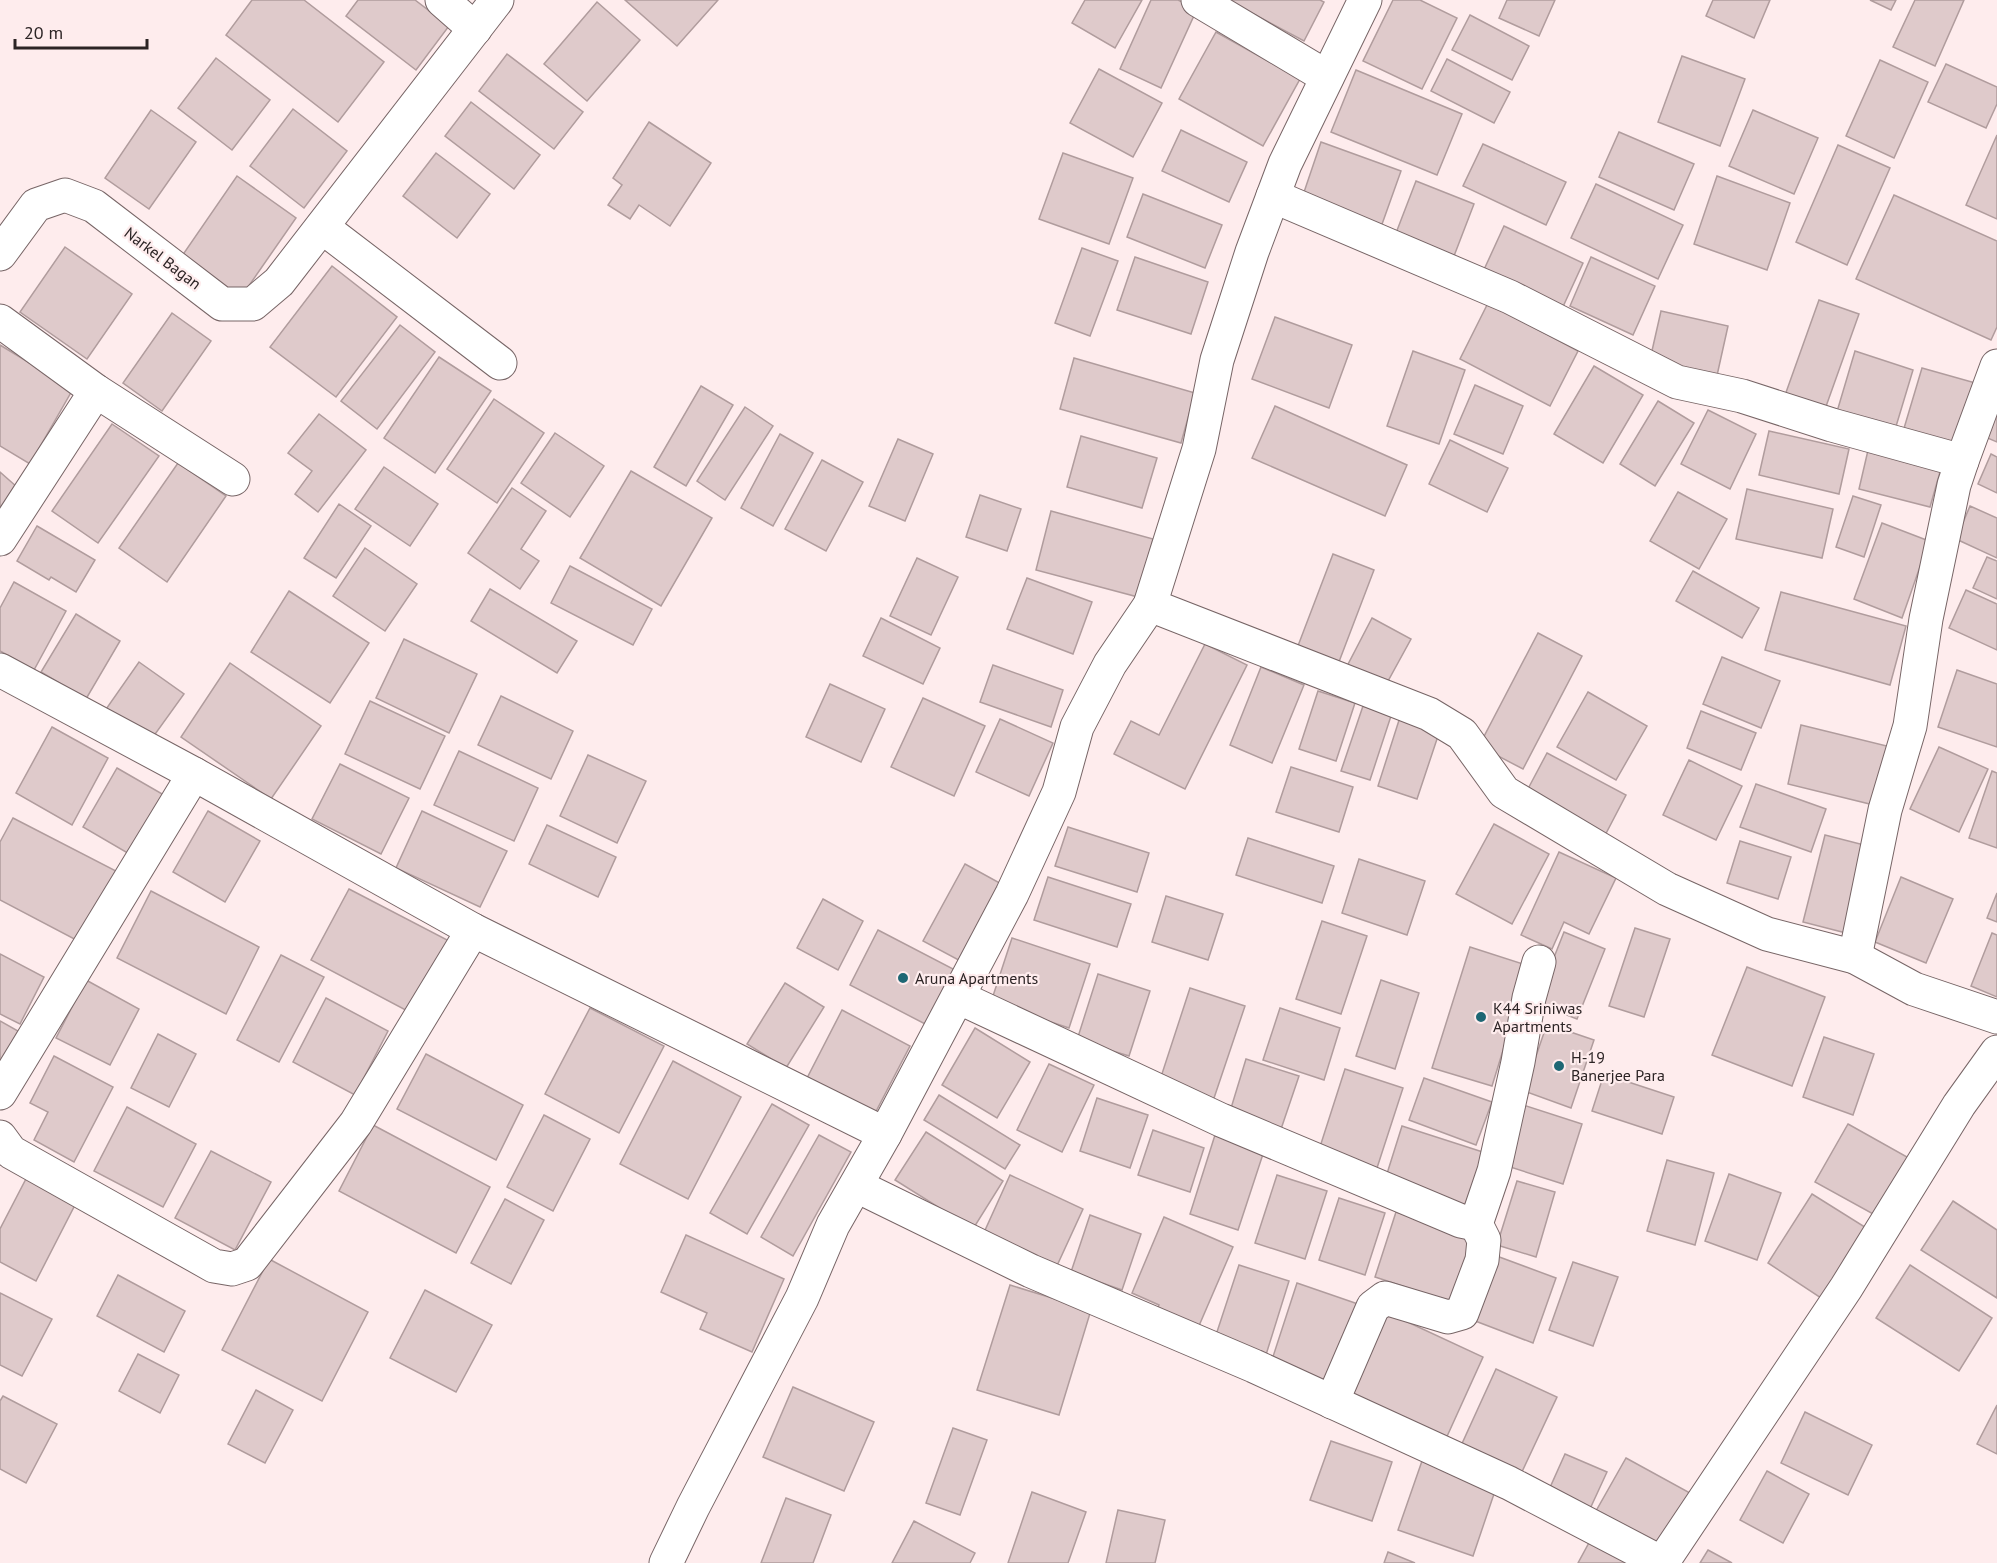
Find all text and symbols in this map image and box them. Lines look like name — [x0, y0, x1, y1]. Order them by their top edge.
scale bar — [15, 12, 147, 50]
text: 20 m — [24, 21, 63, 44]
street label: Narkel Bagan — [121, 223, 205, 293]
place label: Aruna Apartments — [915, 968, 1038, 988]
marker: Aruna Apartments — [896, 971, 910, 985]
place label: K44 Sriniwas Apartments — [1493, 998, 1582, 1036]
marker: K44 Sriniwas Apartments — [1474, 1010, 1488, 1024]
place label: H-19 Banerjee Para — [1571, 1047, 1665, 1085]
marker: H-19 Banerjee Para — [1552, 1059, 1566, 1073]

